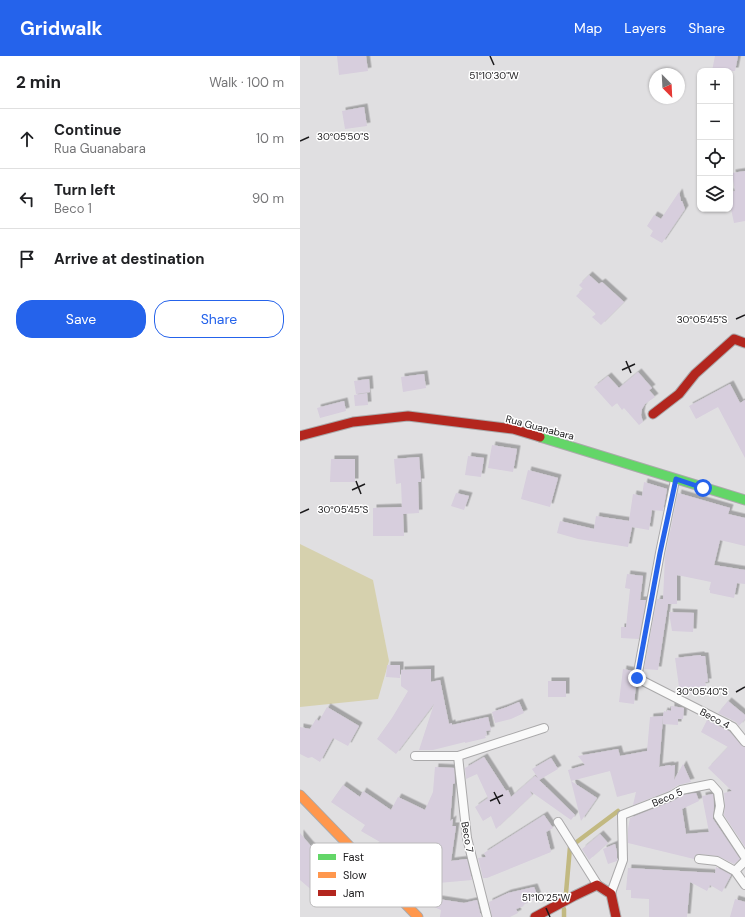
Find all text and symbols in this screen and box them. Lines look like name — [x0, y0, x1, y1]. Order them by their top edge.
text: Gridwalk — [20, 16, 102, 41]
text: Map — [574, 19, 602, 37]
text: Layers — [624, 19, 666, 37]
text: Share — [688, 19, 725, 37]
north arrow — [649, 68, 685, 104]
map controls — [697, 68, 733, 212]
button: + — [697, 68, 733, 104]
text: 51°10'30"W — [469, 69, 519, 82]
text: 2 min — [16, 71, 61, 93]
text: Walk · 100 m — [209, 74, 284, 91]
button: − — [697, 104, 733, 140]
text: Continue — [54, 120, 122, 140]
icon: ahead — [16, 128, 38, 150]
text: 10 m — [256, 130, 284, 147]
text: 30°05'50"S — [317, 130, 369, 143]
text: Rua Guanabara — [54, 140, 146, 157]
button: locate — [697, 140, 733, 176]
button: layers — [697, 176, 733, 212]
text: Turn left — [54, 180, 115, 200]
icon: left — [16, 188, 38, 210]
text: 90 m — [252, 190, 284, 207]
text: Beco 1 — [54, 200, 92, 217]
icon: arrive — [16, 248, 38, 270]
text: Arrive at destination — [54, 249, 205, 269]
button: Save — [16, 300, 146, 338]
button: Share — [154, 300, 284, 338]
text: 30°05'45"S — [677, 313, 728, 326]
street label: Rua Guanabara — [504, 412, 576, 443]
route start — [694, 479, 712, 497]
text: 30°05'45"S — [318, 503, 369, 516]
route end — [628, 669, 646, 687]
text: 30°05'40"S — [676, 685, 728, 698]
street label: Beco 4 — [698, 705, 732, 732]
street label: Beco 5 — [650, 785, 685, 810]
street label: Beco 7 — [458, 821, 477, 854]
legend — [310, 843, 442, 907]
text: Fast — [343, 850, 364, 864]
text: Slow — [343, 868, 367, 882]
text: Jam — [343, 886, 364, 900]
text: 51°10'25"W — [522, 891, 571, 904]

